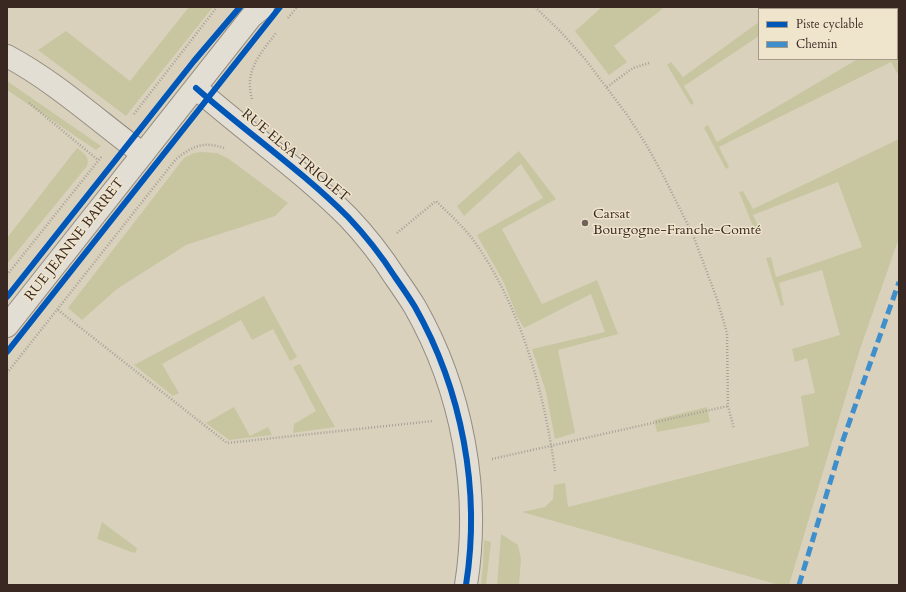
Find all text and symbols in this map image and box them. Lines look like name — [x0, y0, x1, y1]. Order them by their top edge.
legend — [758, 8, 898, 60]
text: Piste cyclable — [796, 16, 863, 32]
text: Chemin — [796, 36, 838, 52]
street label: RUE ELSA TRIOLET — [238, 106, 352, 206]
street label: RUE JEANNE BARRET — [22, 175, 128, 305]
place label: Carsat Bourgogne-Franche-Comté — [593, 207, 761, 240]
marker: Carsat Bourgogne-Franche-Comté — [580, 218, 590, 228]

